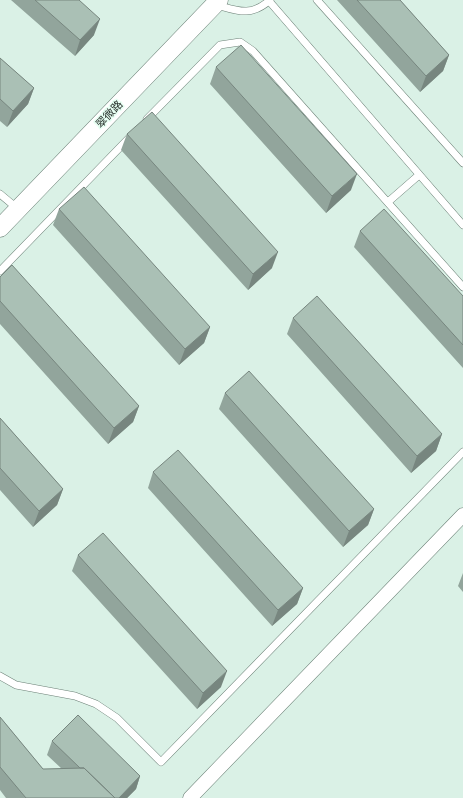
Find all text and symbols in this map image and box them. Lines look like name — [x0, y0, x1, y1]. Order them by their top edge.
street label: 翠微路 — [93, 98, 125, 131]

